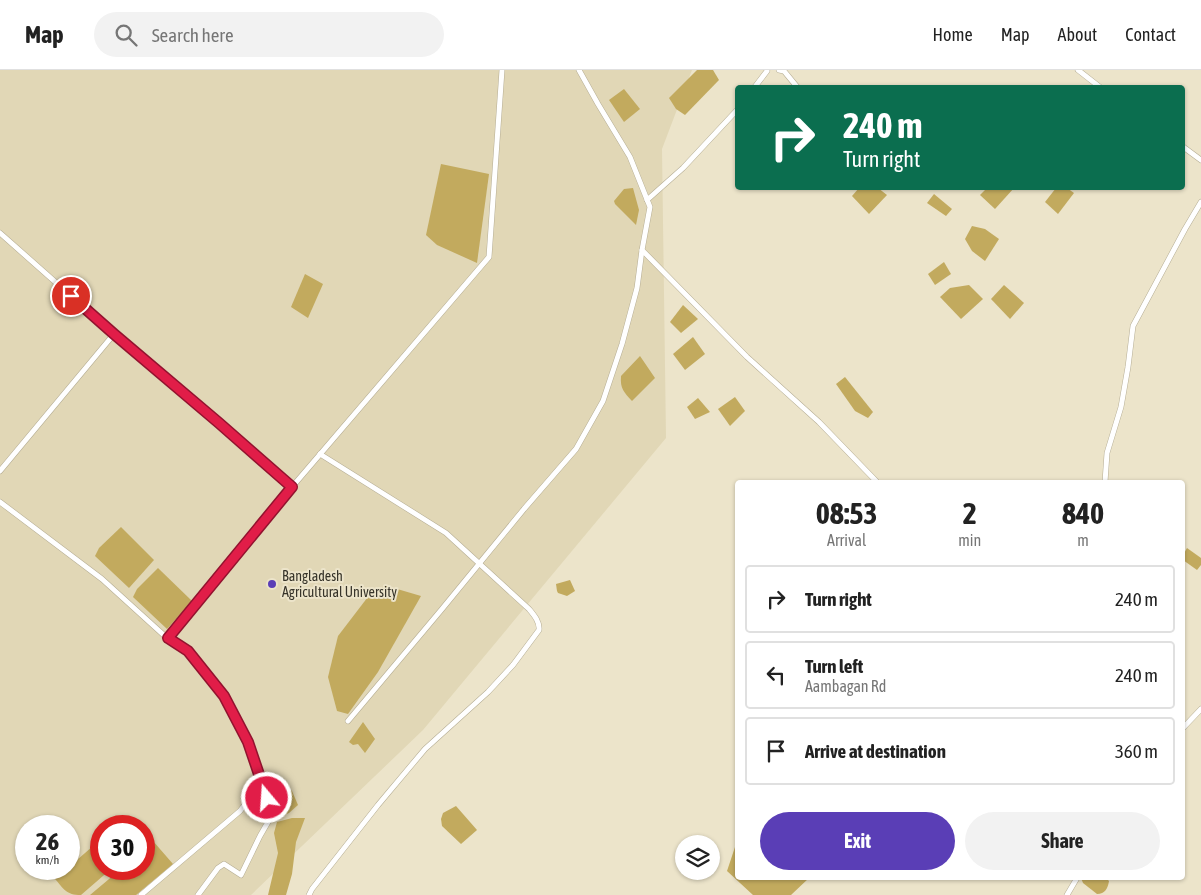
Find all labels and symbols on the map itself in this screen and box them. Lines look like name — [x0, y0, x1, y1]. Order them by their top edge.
pin — [50, 275, 92, 317]
place label: Bangladesh Agricultural University — [282, 568, 397, 600]
marker: Bangladesh Agricultural University — [266, 578, 278, 590]
position arrow — [240, 771, 292, 823]
speed limit sign: 30 — [90, 815, 155, 880]

